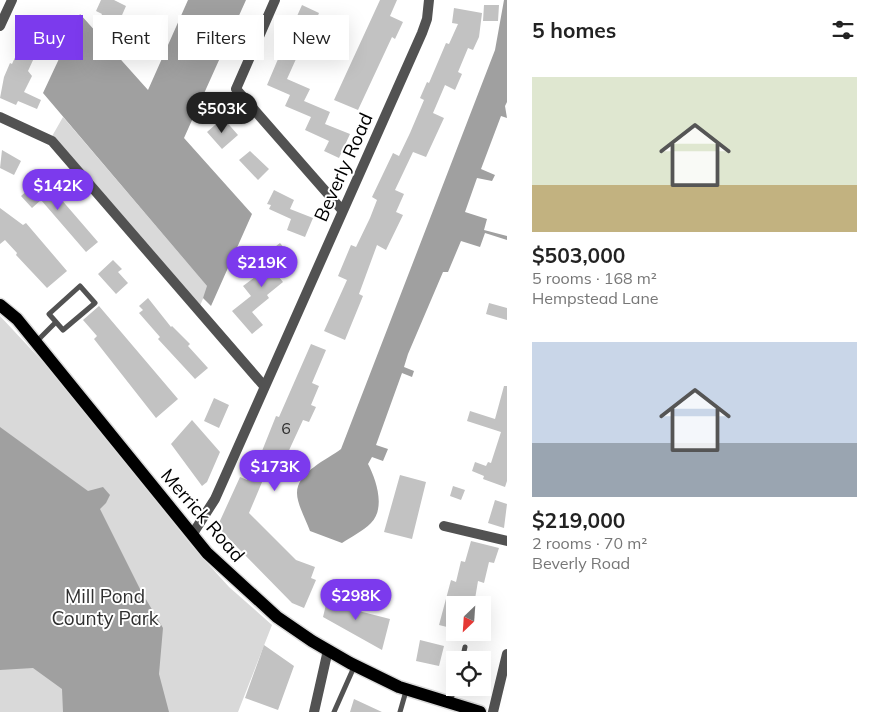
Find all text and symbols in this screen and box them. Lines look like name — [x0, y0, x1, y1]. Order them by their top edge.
chip: Buy — [15, 15, 83, 60]
chip: Rent — [93, 15, 168, 60]
chip: Filters — [178, 15, 264, 60]
chip: New — [274, 15, 349, 60]
icon: filters — [829, 16, 857, 44]
text: 5 homes — [532, 17, 616, 43]
pin: $503K — [187, 92, 257, 134]
text: $503K — [197, 98, 247, 118]
street label: Beverly Road — [308, 109, 378, 225]
icon: home — [650, 110, 740, 200]
pin: $142K — [23, 168, 93, 211]
text: $142K — [33, 175, 83, 195]
text: $503,000 — [532, 242, 625, 268]
pin: $219K — [227, 246, 297, 288]
text: $219K — [237, 252, 287, 272]
text: 5 rooms · 168 m² — [532, 268, 657, 288]
text: Hempstead Lane — [532, 288, 658, 308]
icon: home — [650, 375, 740, 465]
house number: 6 — [281, 418, 291, 438]
pin: $173K — [240, 450, 310, 492]
text: $173K — [250, 456, 300, 476]
street label: Merrick Road — [156, 463, 250, 567]
text: $219,000 — [532, 507, 625, 533]
text: 2 rooms · 70 m² — [532, 533, 647, 553]
text: Beverly Road — [532, 553, 630, 573]
pin: $298K — [321, 578, 391, 621]
park label: Mill Pond County Park — [51, 584, 159, 630]
text: $298K — [331, 585, 381, 605]
north arrow — [446, 596, 491, 641]
map controls — [446, 596, 491, 696]
button: locate — [446, 651, 491, 696]

